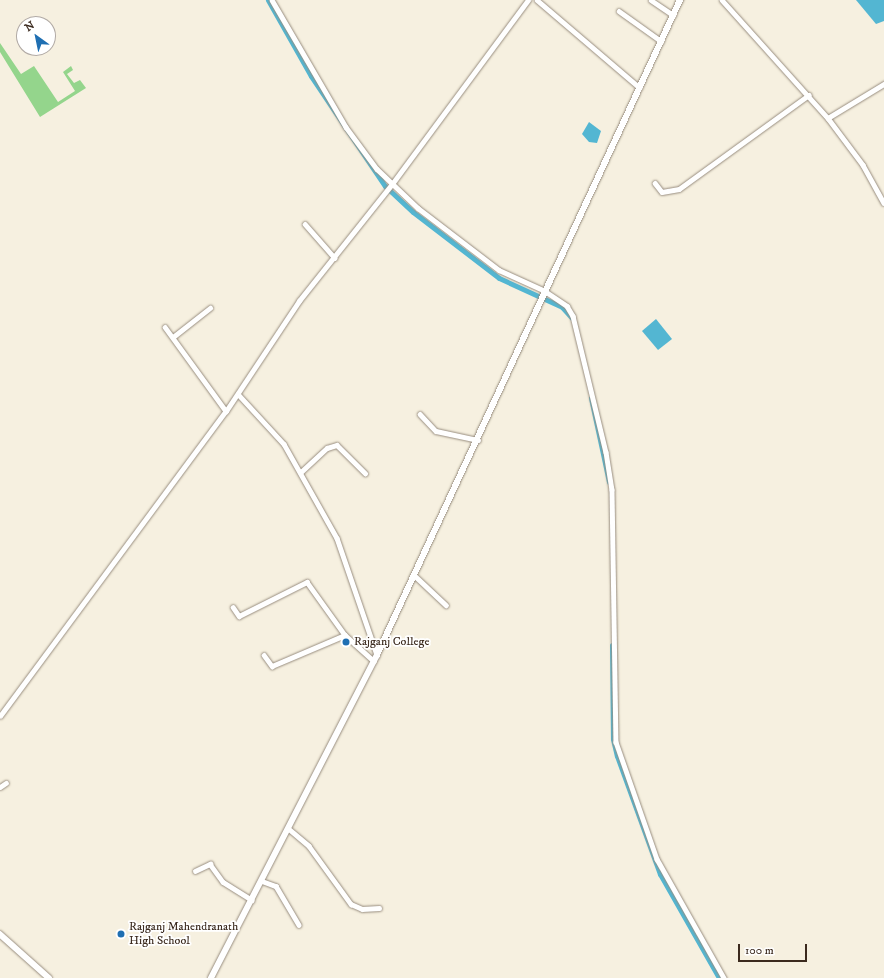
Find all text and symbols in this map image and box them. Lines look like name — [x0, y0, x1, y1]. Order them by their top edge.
north arrow — [16, 16, 56, 56]
text: N — [22, 18, 38, 35]
place label: Rajganj College — [354, 635, 429, 649]
marker: Rajganj College — [341, 637, 351, 647]
place label: Rajganj Mahendranath High School — [129, 920, 238, 948]
marker: Rajganj Mahendranath High School — [116, 929, 126, 939]
scale bar — [740, 936, 809, 962]
text: 100 m — [745, 943, 774, 958]

